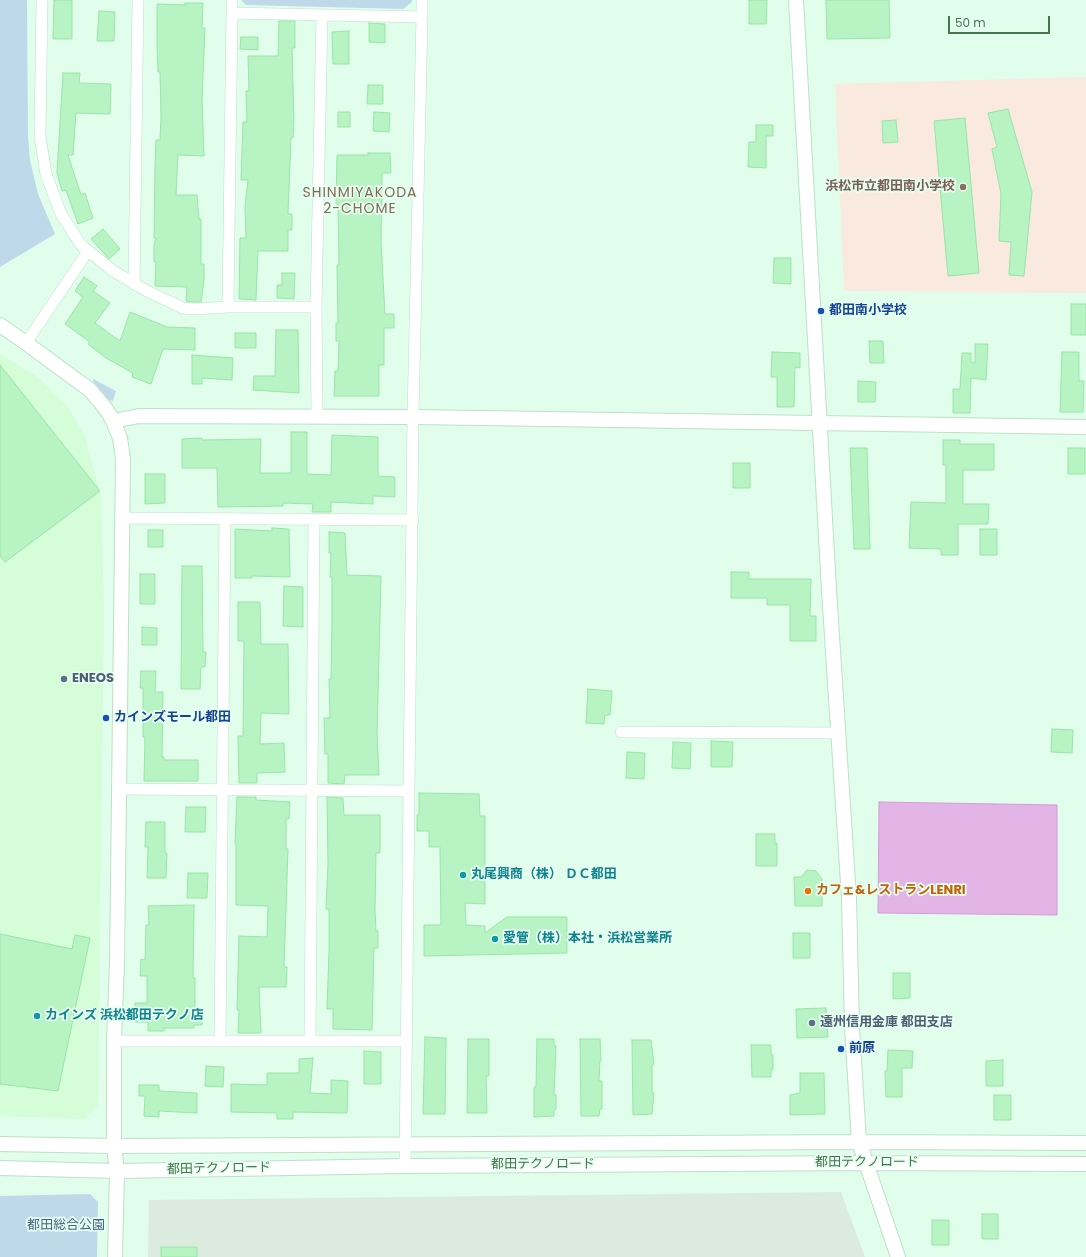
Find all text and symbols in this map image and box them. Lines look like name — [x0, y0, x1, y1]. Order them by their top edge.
scale bar — [950, 8, 1052, 34]
text: 50 m — [955, 14, 986, 31]
place label: 浜松市立都田南小学校 — [825, 179, 955, 195]
marker: 浜松市立都田南小学校 — [958, 182, 968, 192]
district label: SHINMIYAKODA 2-CHOME — [302, 185, 418, 218]
place label: 都田南小学校 — [829, 303, 907, 319]
marker: 都田南小学校 — [816, 306, 826, 316]
place label: ENEOS — [72, 671, 114, 687]
marker: ENEOS — [59, 674, 69, 684]
place label: カインズモール都田 — [114, 710, 231, 726]
marker: カインズモール都田 — [101, 713, 111, 723]
place label: 丸尾興商（株） ＤＣ都田 — [471, 867, 617, 883]
marker: 丸尾興商（株） ＤＣ都田 — [458, 870, 468, 880]
place label: カフェ&レストランLENRI — [816, 883, 966, 899]
marker: カフェ&レストランLENRI — [803, 886, 813, 896]
place label: 愛管（株）本社・浜松営業所 — [503, 931, 672, 947]
marker: 愛管（株）本社・浜松営業所 — [490, 934, 500, 944]
place label: カインズ 浜松都田テクノ店 — [45, 1008, 204, 1024]
marker: カインズ 浜松都田テクノ店 — [32, 1011, 42, 1021]
place label: 遠州信用金庫 都田支店 — [820, 1015, 953, 1031]
marker: 遠州信用金庫 都田支店 — [807, 1018, 817, 1028]
place label: 前原 — [849, 1041, 875, 1057]
marker: 前原 — [836, 1044, 846, 1054]
street label: 都田テクノロード — [815, 1155, 919, 1171]
street label: 都田テクノロード — [491, 1157, 595, 1173]
street label: 都田テクノロード — [167, 1160, 271, 1178]
park label: 都田総合公園 — [27, 1218, 105, 1234]

